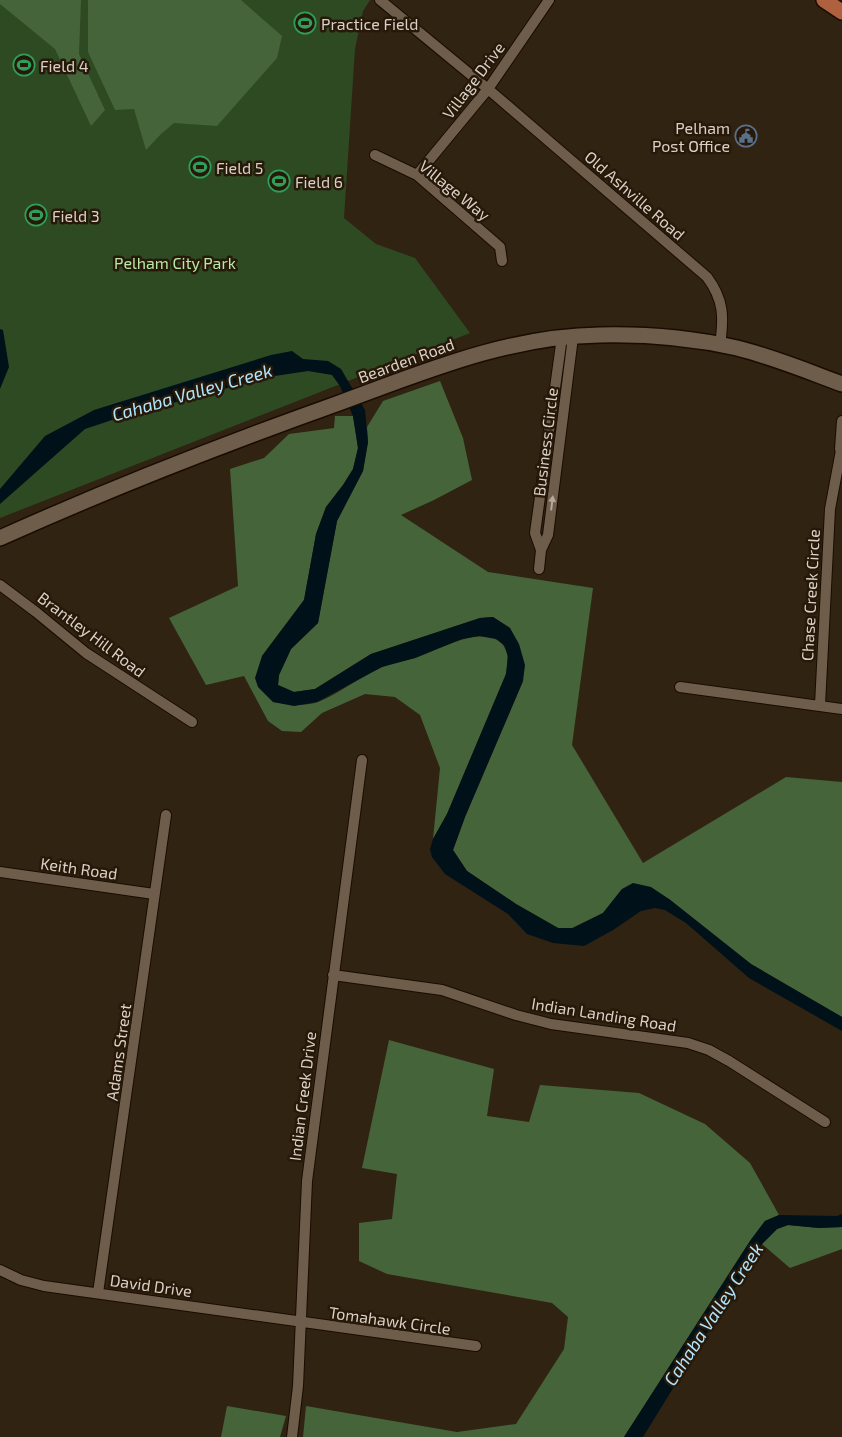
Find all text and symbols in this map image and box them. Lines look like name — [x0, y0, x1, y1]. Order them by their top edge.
sports icon: Practice Field — [293, 11, 317, 35]
place label: Practice Field — [321, 14, 419, 33]
street label: Village Drive — [438, 38, 508, 122]
sports icon: Field 4 — [12, 53, 36, 77]
place label: Field 4 — [40, 56, 89, 75]
place label: Pelham Post Office — [652, 118, 730, 155]
public building icon: Pelham Post Office — [734, 124, 758, 148]
street label: Old Ashville Road — [581, 146, 689, 244]
sports icon: Field 5 — [188, 155, 212, 179]
street label: Village Way — [416, 156, 494, 224]
place label: Field 5 — [216, 158, 263, 177]
sports icon: Field 6 — [267, 169, 291, 193]
place label: Field 6 — [295, 172, 343, 191]
sports icon: Field 3 — [24, 203, 48, 227]
place label: Field 3 — [52, 206, 100, 225]
park label: Pelham City Park — [114, 253, 236, 272]
street label: Bearden Road — [355, 334, 457, 386]
water label: Cahaba Valley Creek — [109, 359, 275, 425]
street label: Business Circle — [529, 387, 561, 497]
one-way arrow — [548, 495, 556, 511]
street label: Chase Creek Circle — [797, 529, 823, 661]
street label: Brantley Hill Road — [35, 587, 149, 681]
street label: Keith Road — [39, 853, 119, 883]
street label: Indian Landing Road — [530, 993, 678, 1035]
street label: Adams Street — [102, 1002, 134, 1102]
street label: Indian Creek Drive — [285, 1030, 319, 1162]
water label: Cahaba Valley Creek — [659, 1239, 767, 1389]
street label: David Drive — [109, 1270, 193, 1300]
street label: Tomahawk Circle — [328, 1302, 452, 1338]

